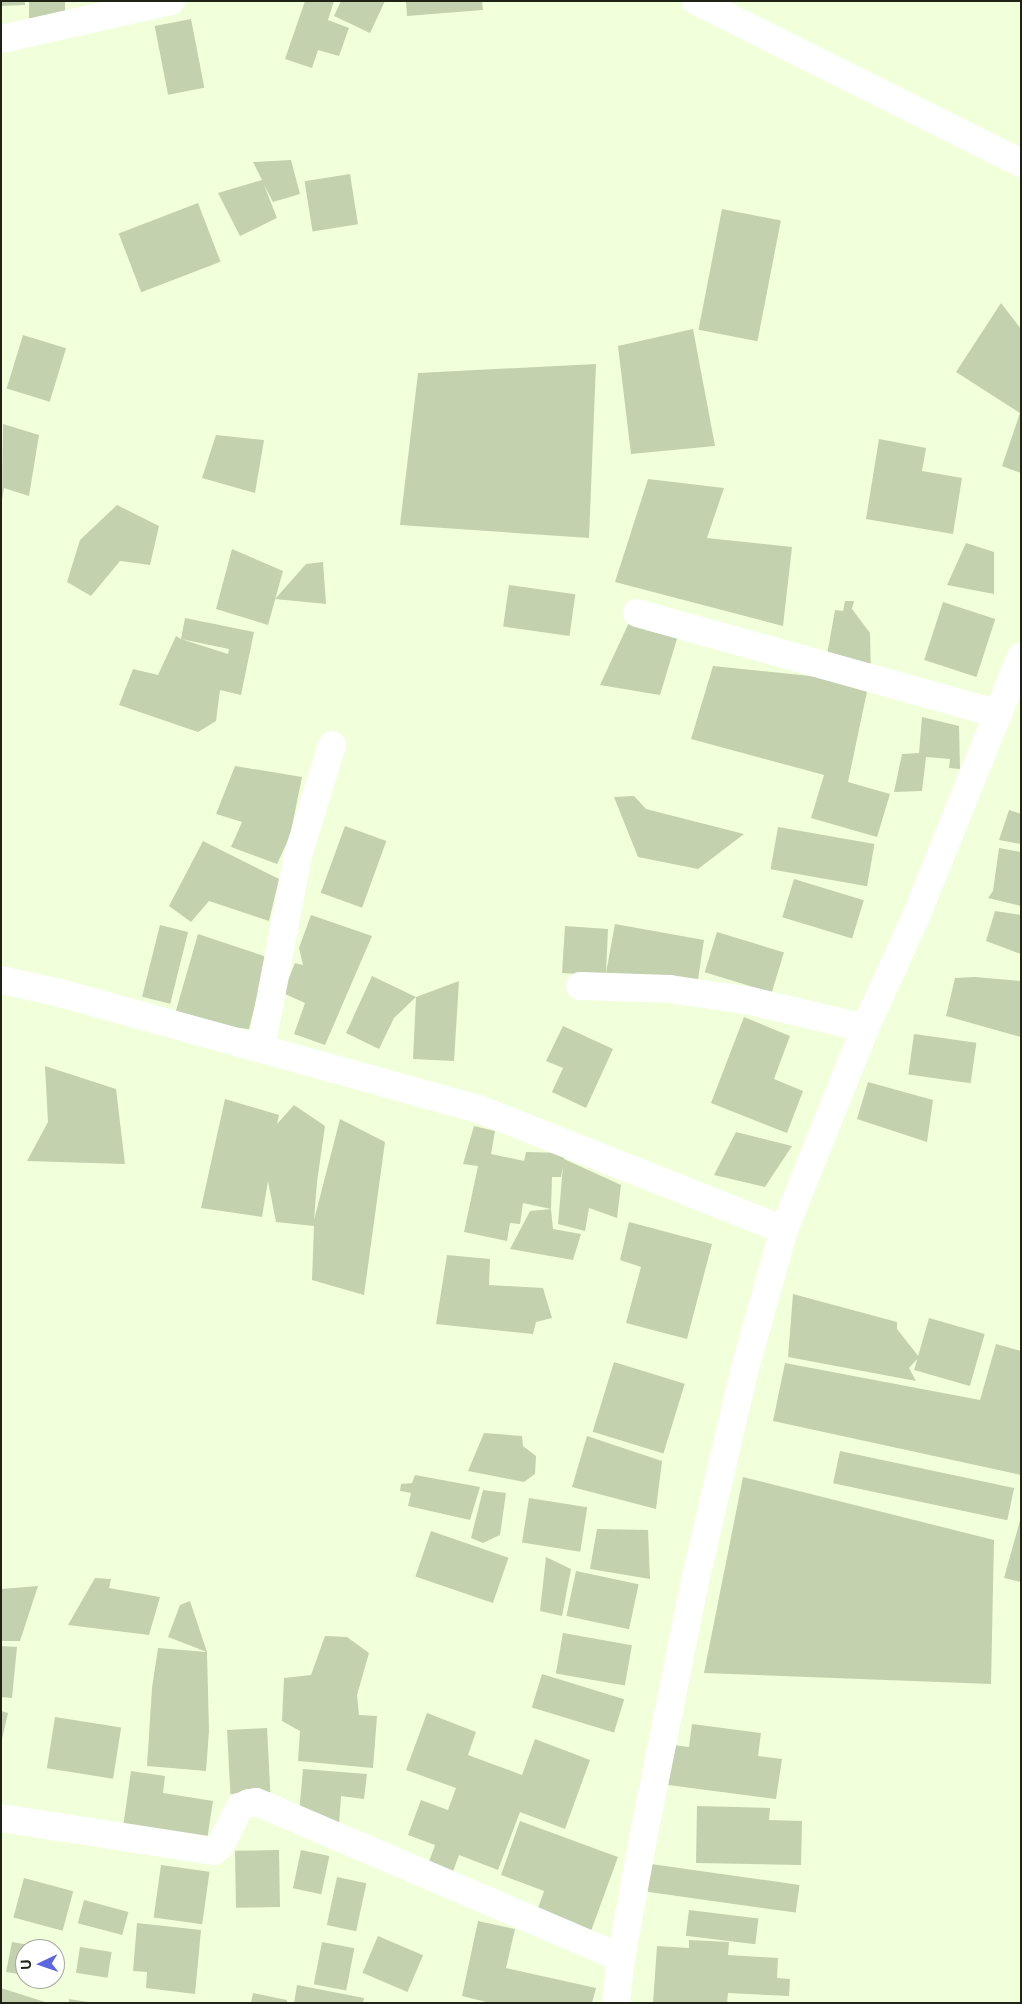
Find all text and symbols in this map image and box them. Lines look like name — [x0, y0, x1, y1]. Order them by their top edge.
north arrow — [15, 1939, 65, 1989]
text: U — [17, 1959, 34, 1970]

